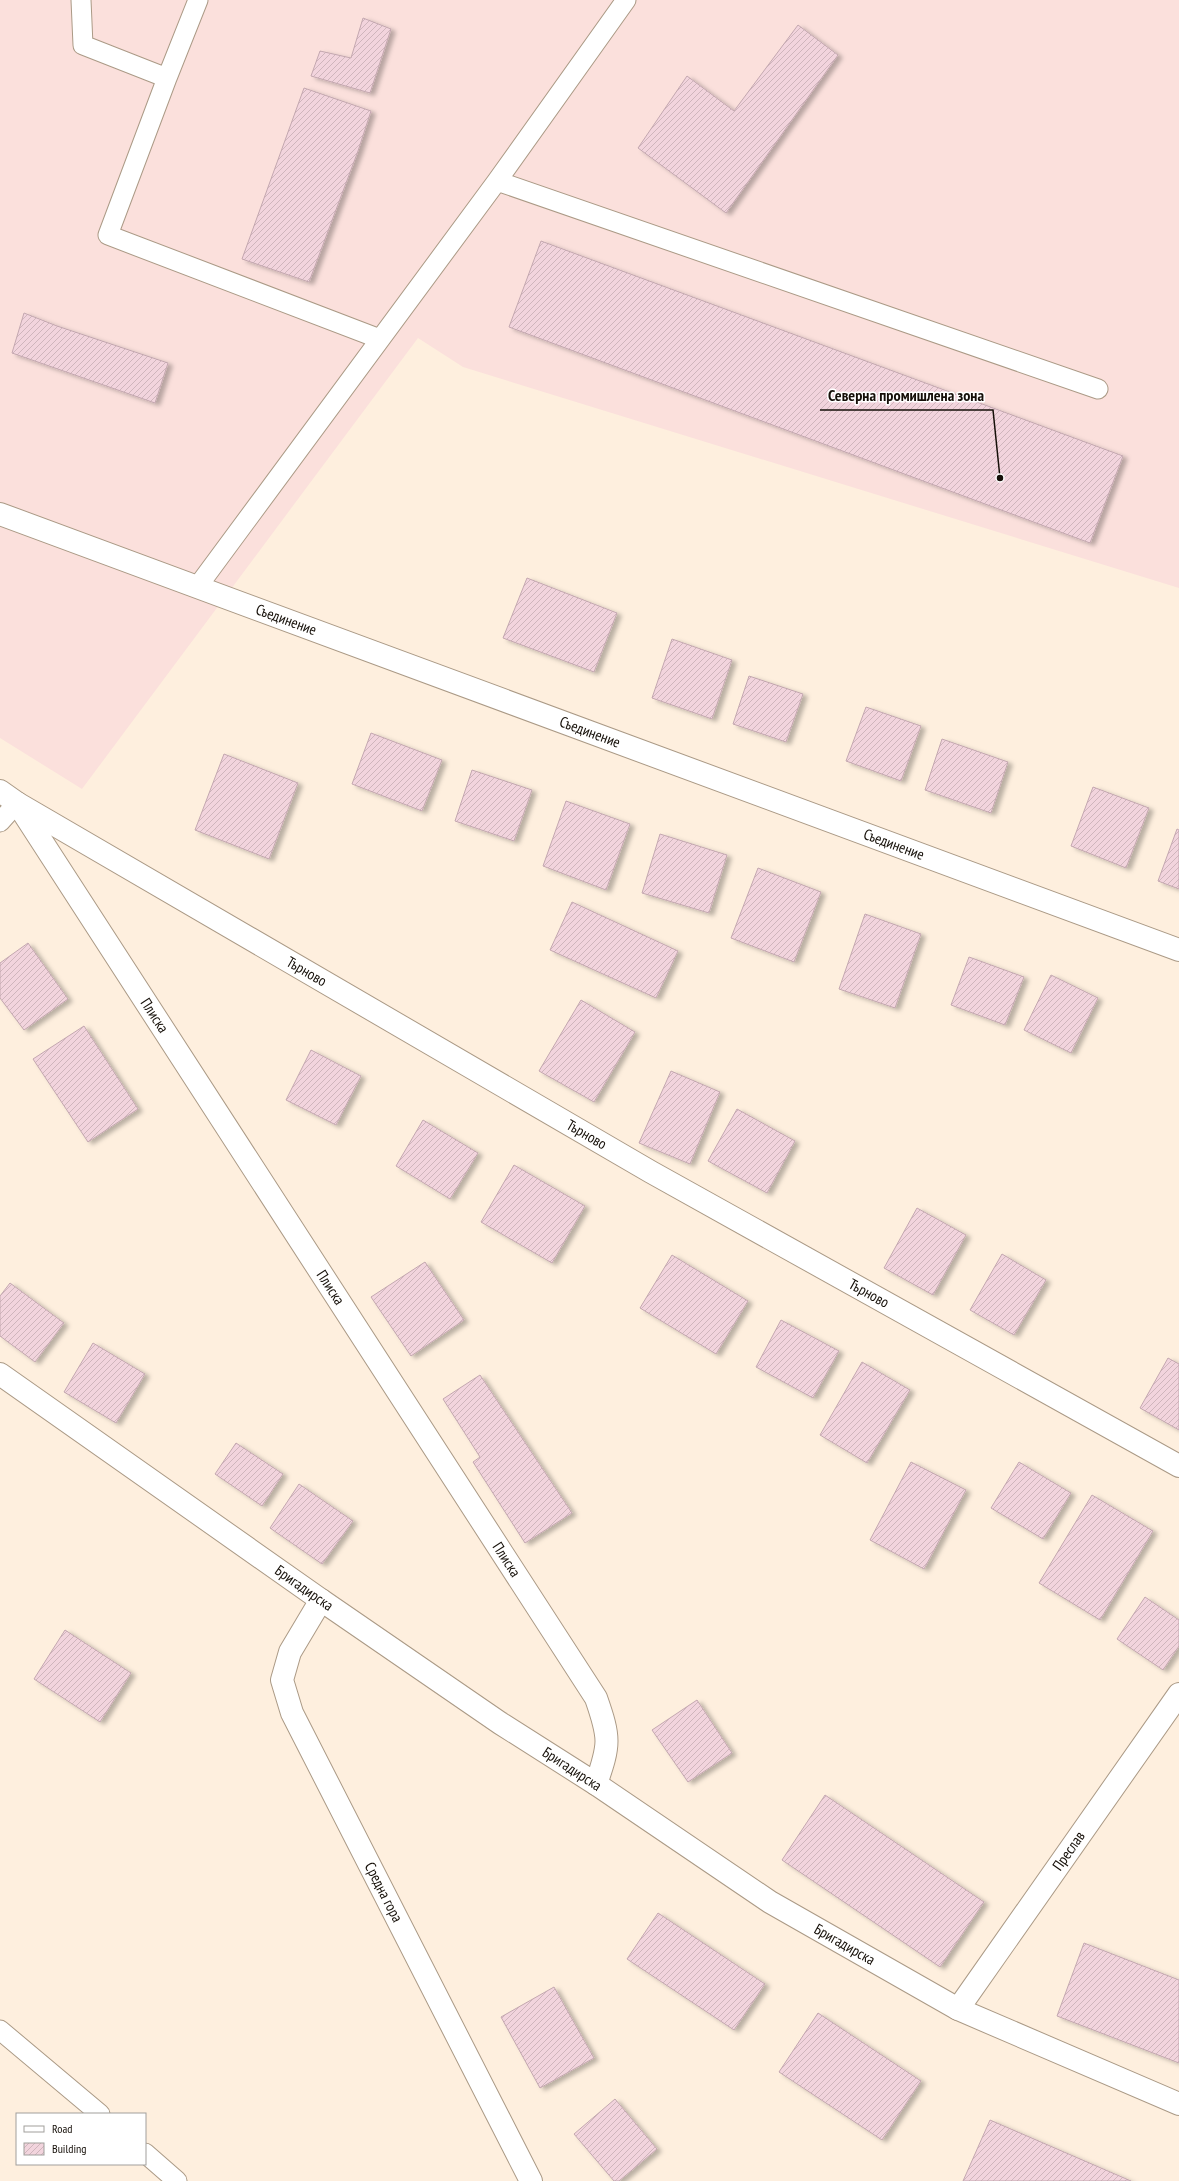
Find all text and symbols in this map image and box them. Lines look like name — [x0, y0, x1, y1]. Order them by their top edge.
callout: Северна промишлена зона — [820, 382, 993, 410]
text: Северна промишлена зона — [828, 385, 984, 405]
street label: Съединение — [253, 599, 319, 639]
street label: Съединение — [557, 712, 623, 752]
street label: Съединение — [861, 824, 927, 864]
street label: Търново — [283, 952, 330, 990]
street label: Плиска — [137, 994, 173, 1036]
street label: Търново — [563, 1115, 610, 1153]
street label: Плиска — [313, 1266, 349, 1308]
street label: Търново — [846, 1274, 893, 1312]
street label: Плиска — [489, 1538, 525, 1580]
street label: Бригадирска — [271, 1561, 337, 1615]
street label: Бригадирска — [539, 1742, 606, 1795]
street label: Преслав — [1048, 1827, 1089, 1874]
street label: Средна гора — [361, 1859, 407, 1925]
street label: Бригадирска — [811, 1919, 879, 1969]
legend — [16, 2113, 146, 2165]
text: Road — [52, 2121, 72, 2136]
text: Building — [52, 2141, 87, 2156]

